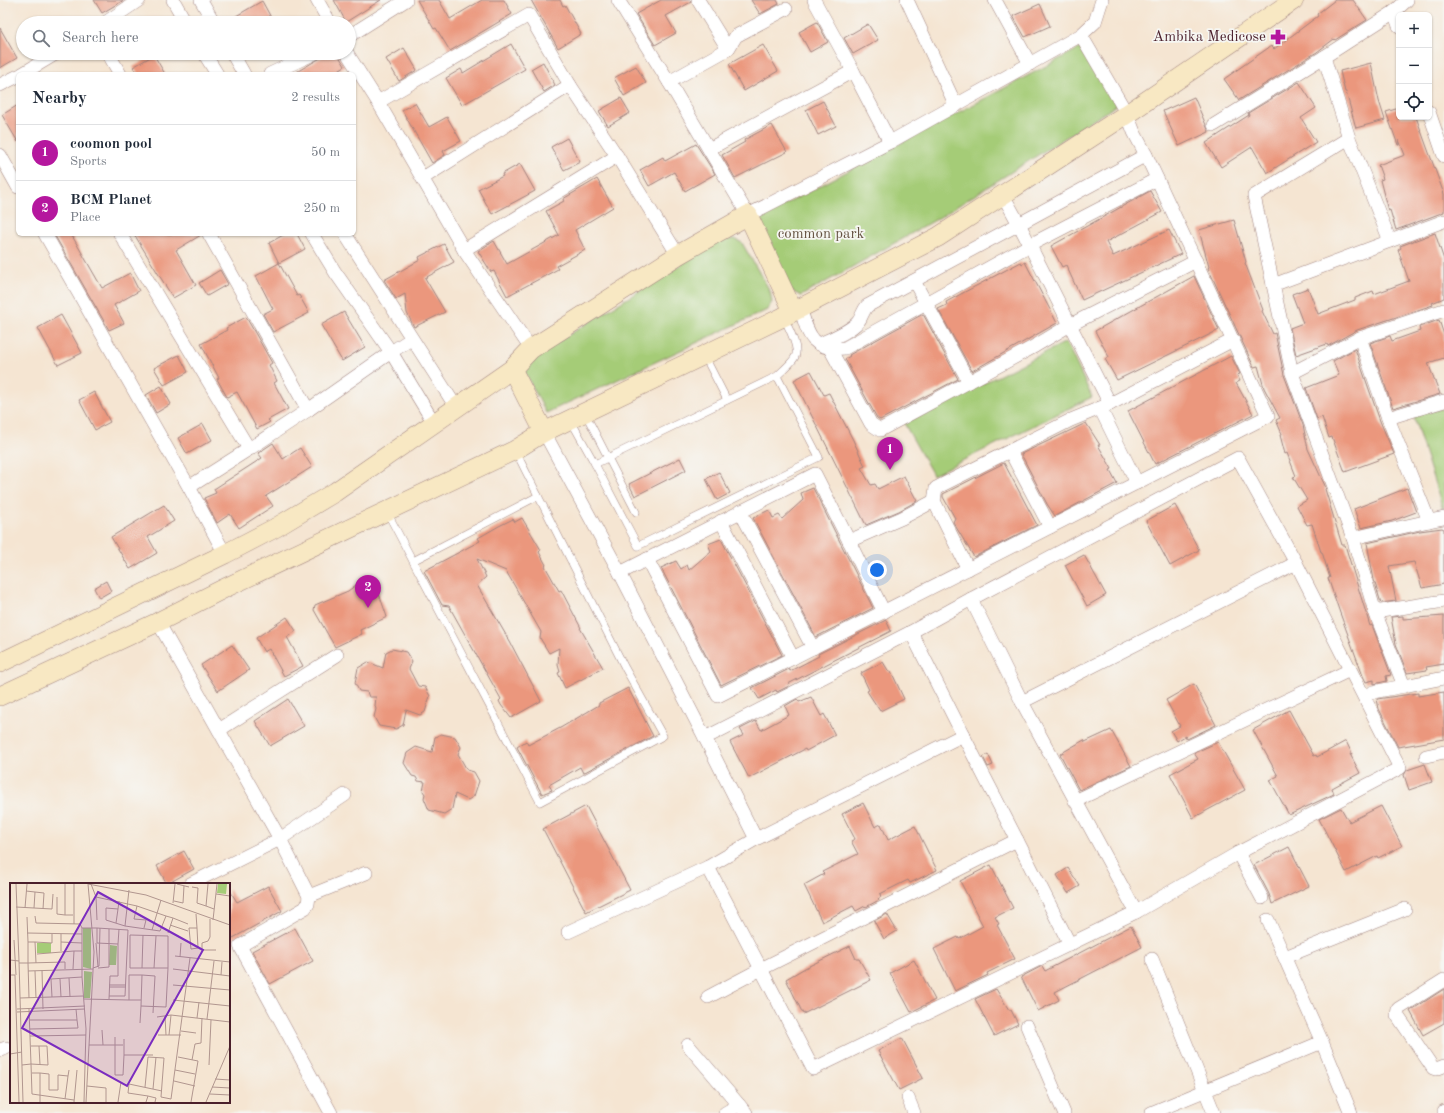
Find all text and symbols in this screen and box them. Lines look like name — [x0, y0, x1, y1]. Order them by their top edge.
map controls — [1396, 12, 1432, 120]
button: + — [1396, 12, 1432, 48]
search box — [16, 16, 356, 60]
icon: search — [30, 27, 52, 49]
pharmacy icon: Ambika Medicose — [1269, 28, 1287, 46]
place label: Ambika Medicose — [1153, 30, 1266, 45]
text: Search here — [62, 31, 139, 46]
button: − — [1396, 48, 1432, 84]
button: locate — [1396, 84, 1432, 120]
text: Nearby — [32, 90, 87, 107]
text: 2 results — [291, 91, 340, 104]
text: coomon pool — [70, 137, 152, 152]
text: 1 — [41, 146, 49, 159]
text: 50 m — [311, 146, 340, 159]
text: Sports — [70, 155, 107, 168]
text: BCM Planet — [70, 193, 152, 208]
text: 2 — [41, 202, 49, 215]
text: 250 m — [303, 202, 340, 215]
text: Place — [70, 211, 100, 224]
park label: common park — [778, 227, 865, 242]
pin: 1 — [877, 437, 903, 470]
your location — [867, 560, 887, 580]
pin: 2 — [355, 575, 381, 608]
inset map — [10, 883, 230, 1103]

